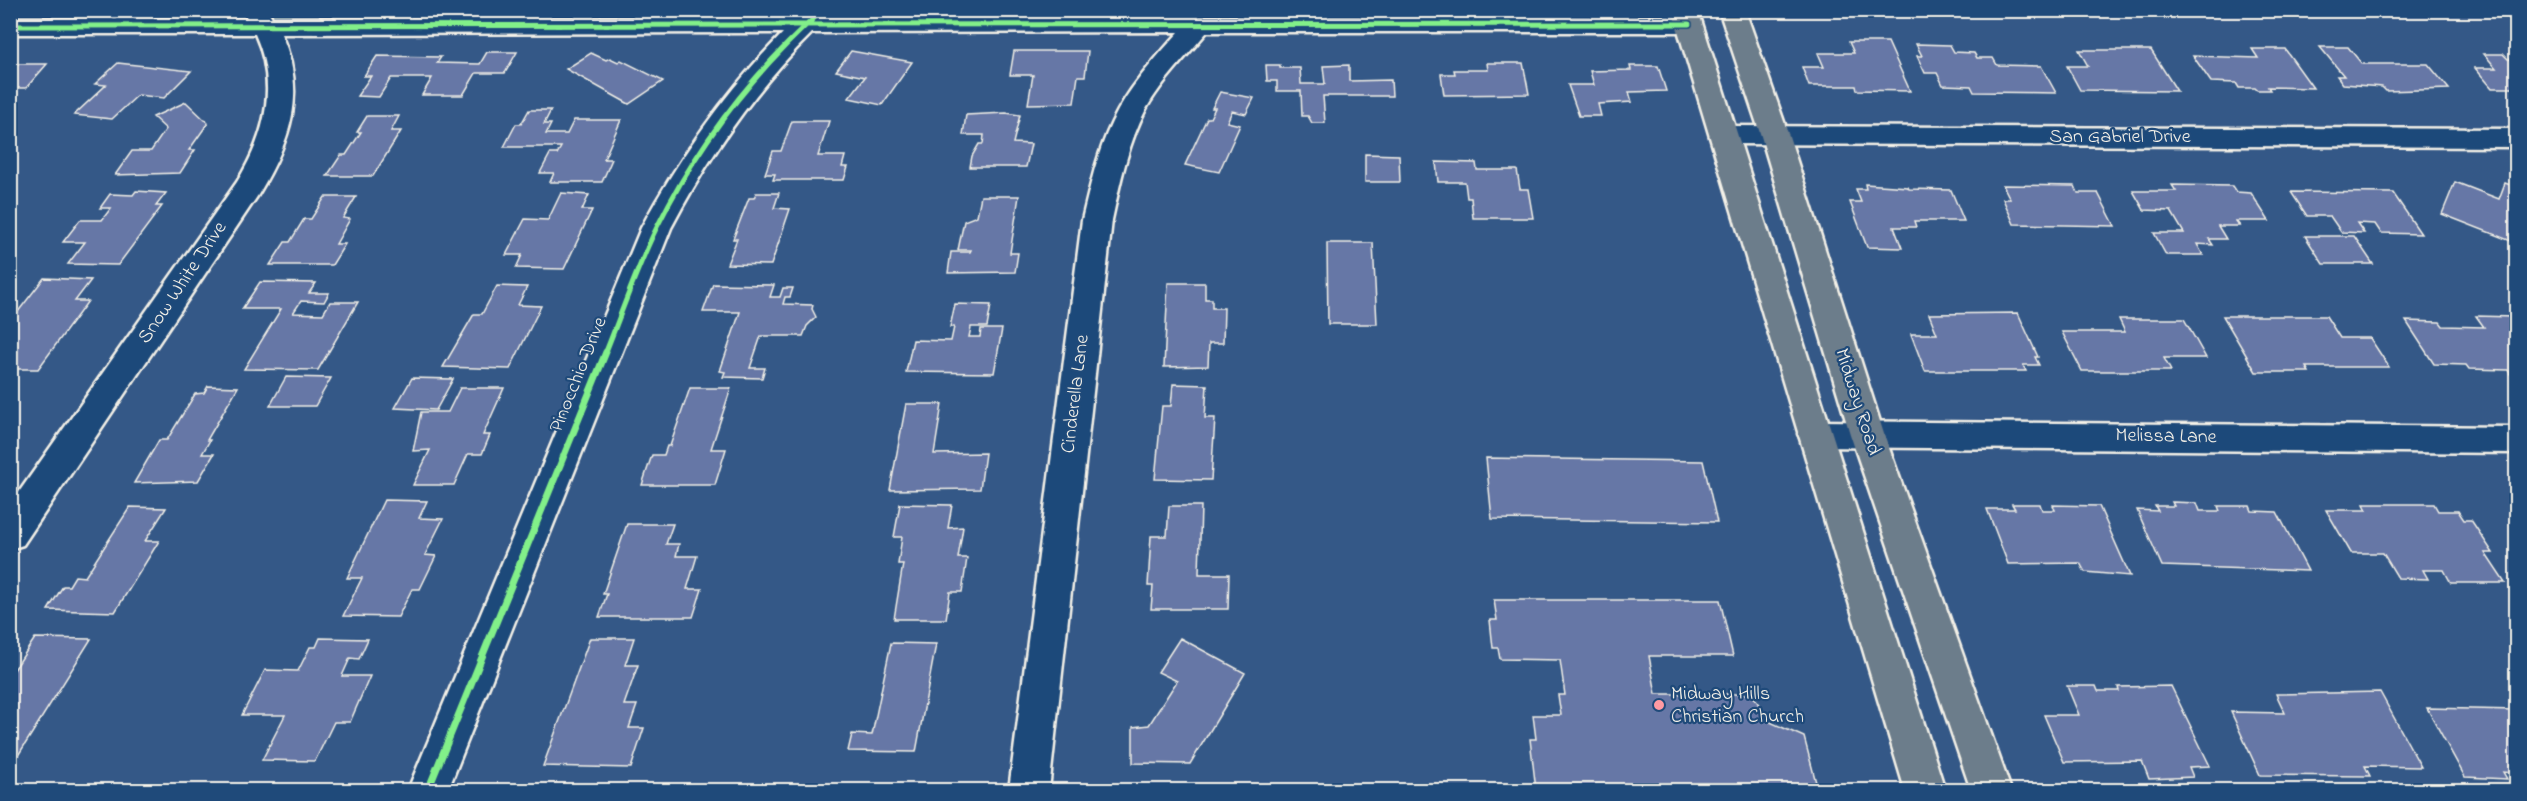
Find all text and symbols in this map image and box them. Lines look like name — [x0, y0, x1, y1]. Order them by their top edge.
street label: San Gabriel Drive — [2049, 123, 2191, 152]
street label: Snow White Drive — [131, 216, 235, 350]
street label: Pinocchio Drive — [543, 313, 615, 437]
street label: Cinderella Lane — [1054, 333, 1098, 455]
street label: Midway Road — [1826, 345, 1888, 459]
street label: Melissa Lane — [2115, 422, 2217, 452]
place label: Midway Hills Christian Church — [1671, 680, 1804, 732]
marker: Midway Hills Christian Church — [1652, 698, 1666, 712]

